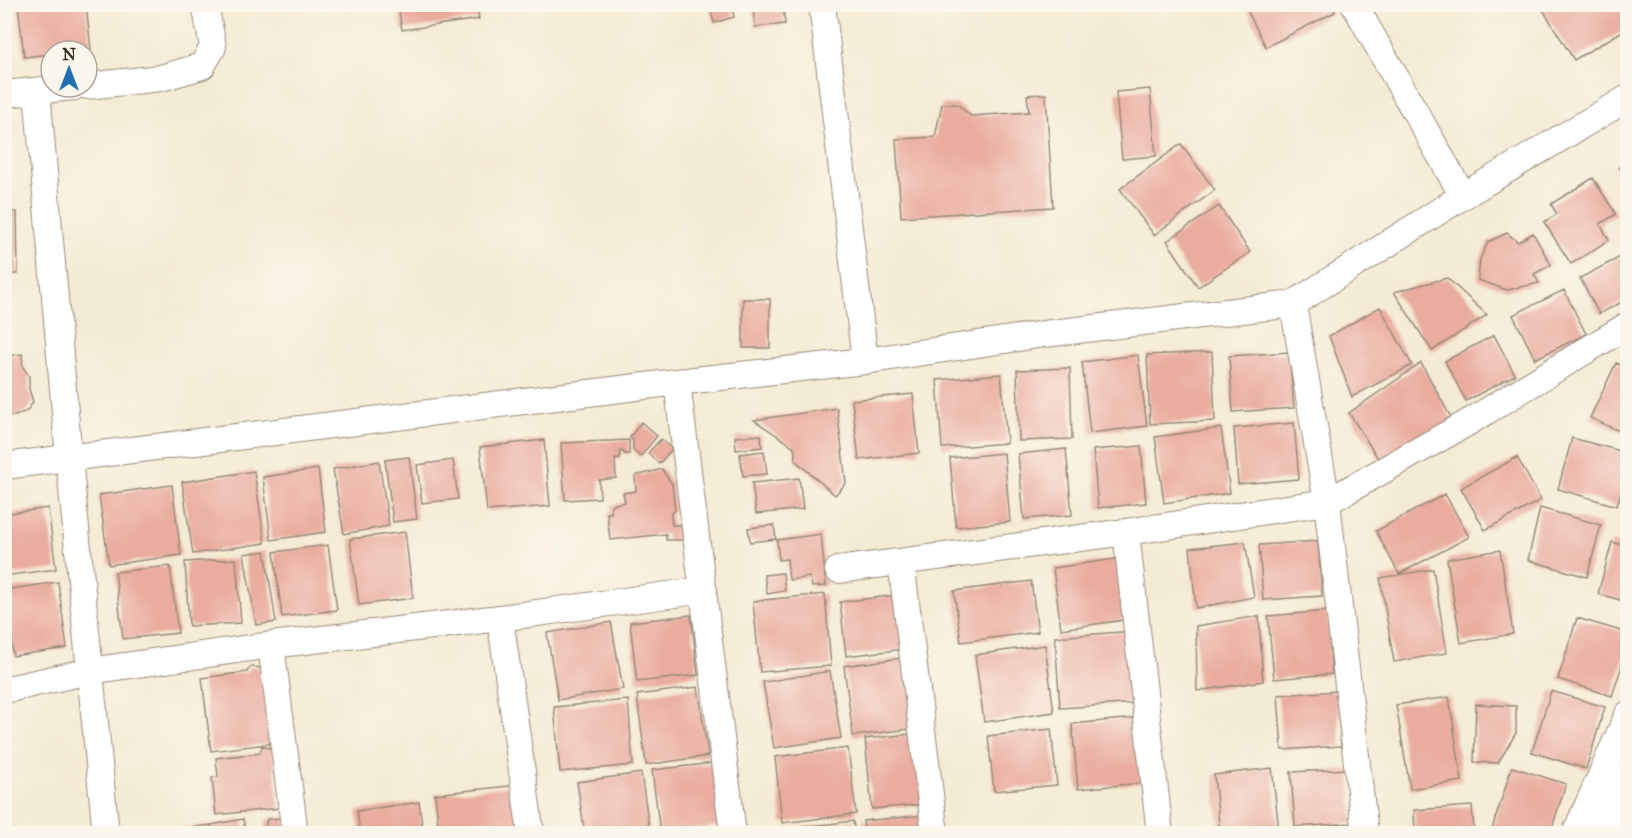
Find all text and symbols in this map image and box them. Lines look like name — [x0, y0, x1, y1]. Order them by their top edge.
north arrow — [39, 39, 99, 99]
text: N — [62, 45, 76, 64]

